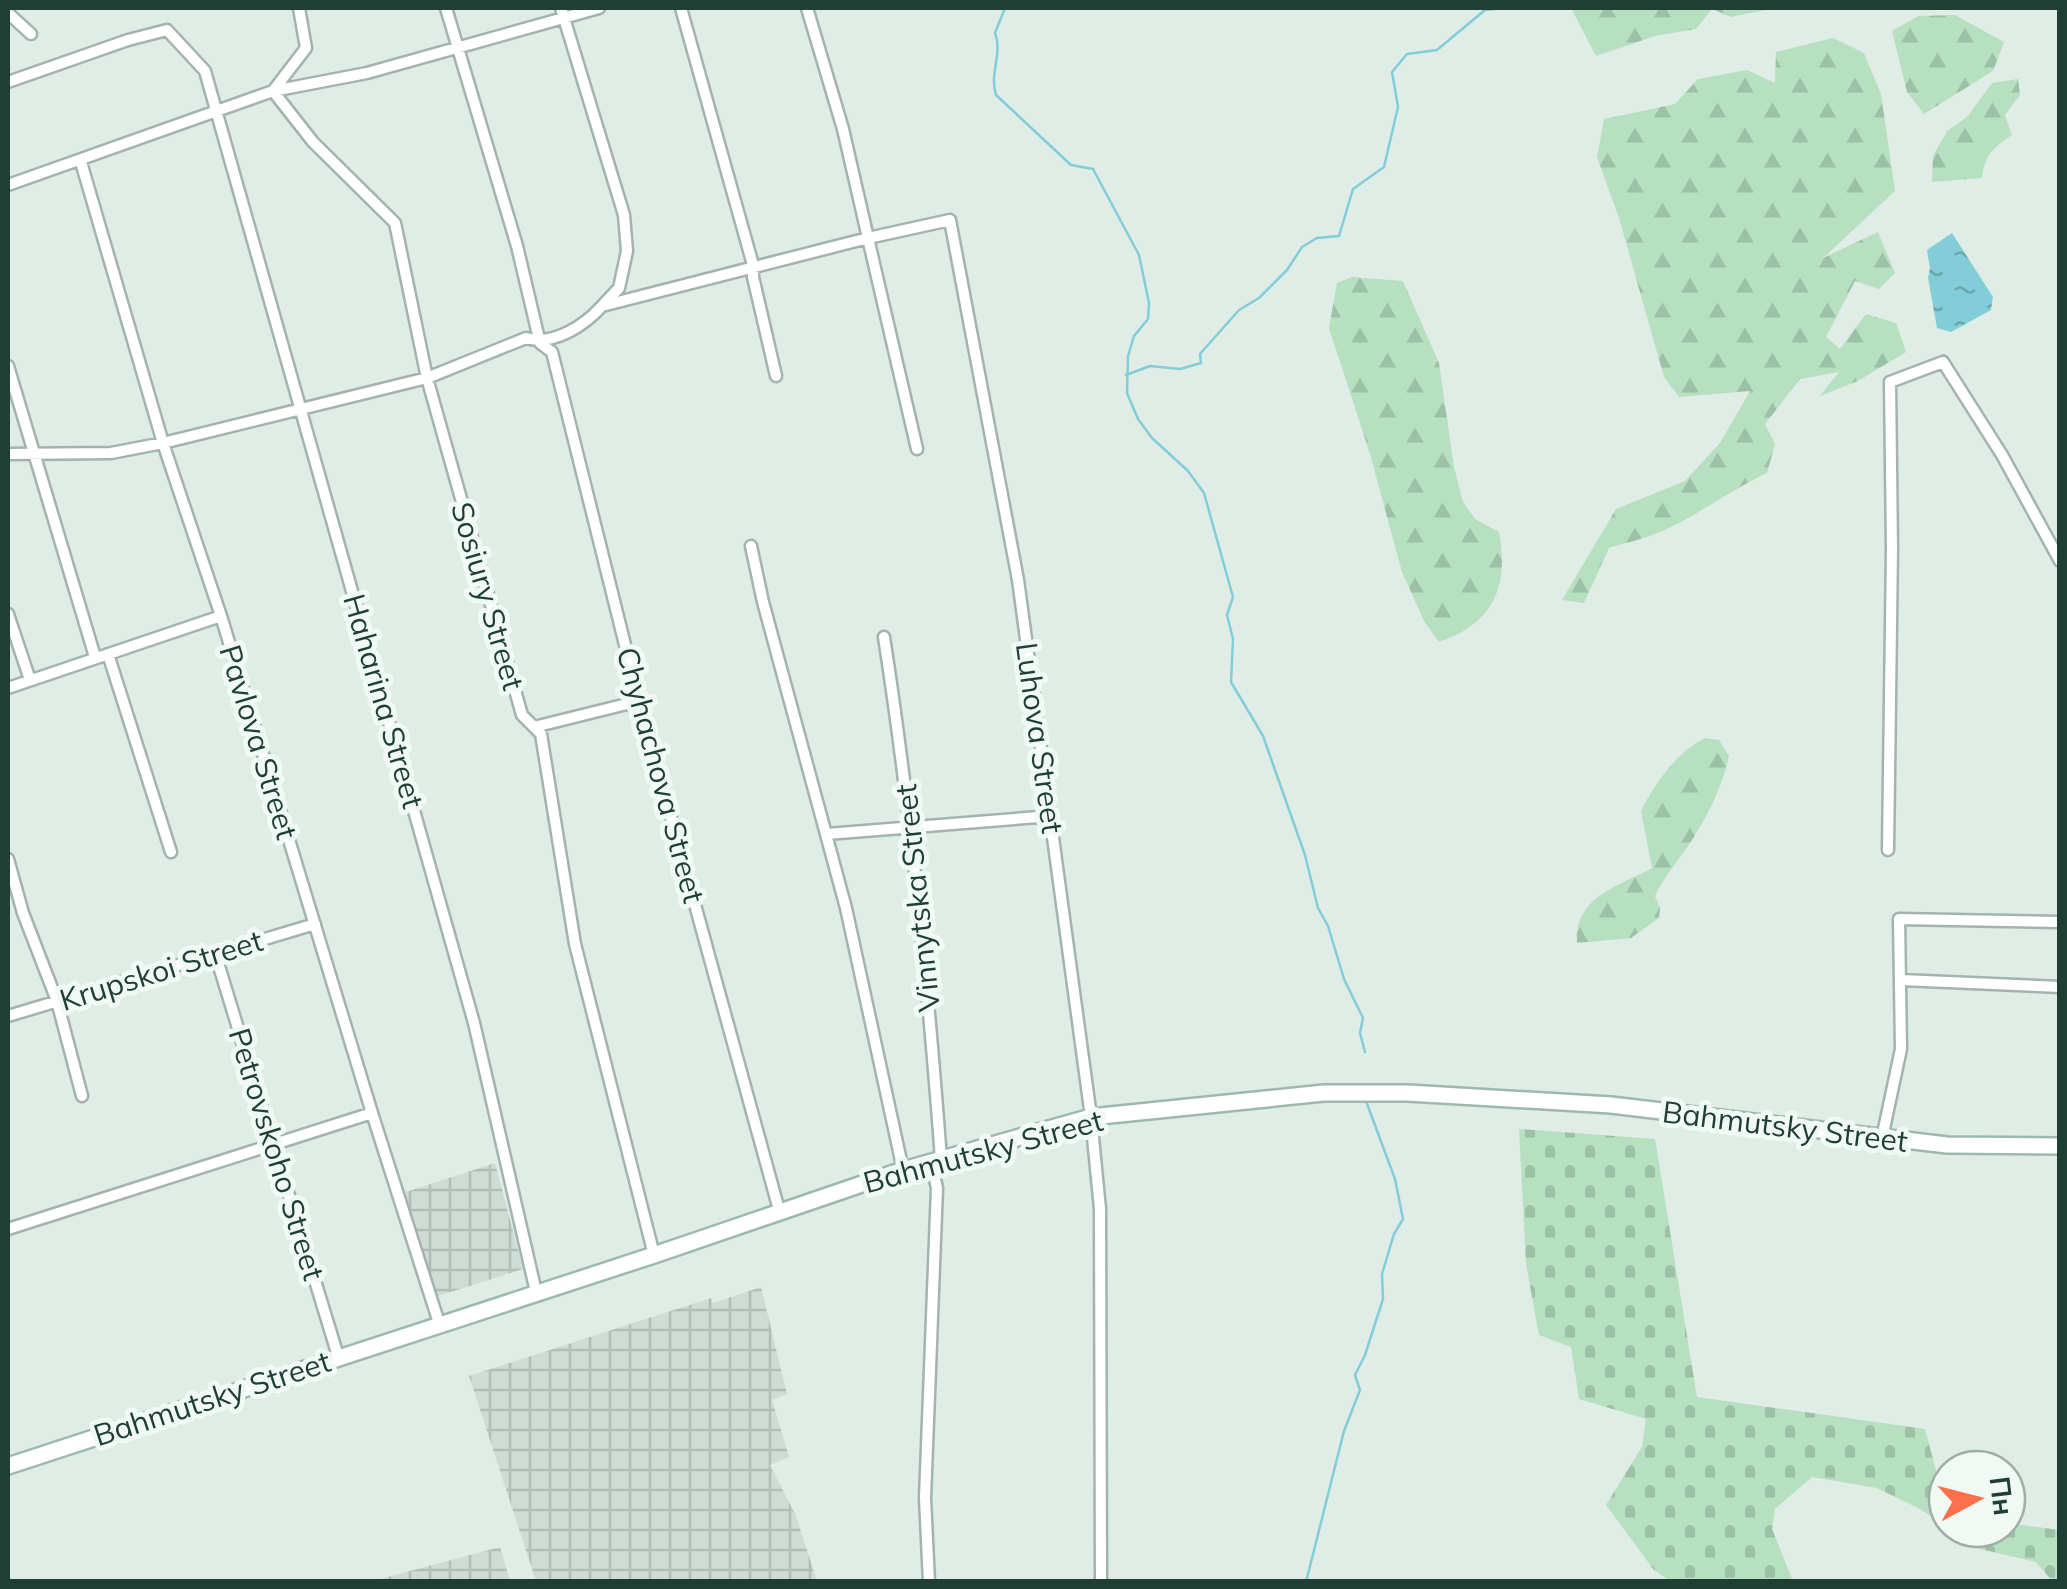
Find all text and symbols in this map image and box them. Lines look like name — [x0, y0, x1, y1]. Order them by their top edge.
street label: Sosiury Street — [443, 498, 533, 694]
street label: Haharina Street — [335, 590, 433, 812]
street label: Pavlova Street — [211, 640, 307, 844]
street label: Luhova Street — [1008, 640, 1072, 836]
street label: Chyhachova Street — [609, 643, 713, 907]
street label: Vinnytska Street — [886, 782, 948, 1014]
street label: Krupskoi Street — [55, 921, 267, 1019]
street label: Petrovskoho Street — [221, 1023, 333, 1285]
street label: Bahmutsky Street — [1660, 1092, 1910, 1160]
street label: Bahmutsky Street — [859, 1101, 1107, 1201]
street label: Bahmutsky Street — [89, 1342, 335, 1454]
north arrow — [1927, 1449, 2027, 1549]
text: Пн — [1983, 1474, 2022, 1517]

